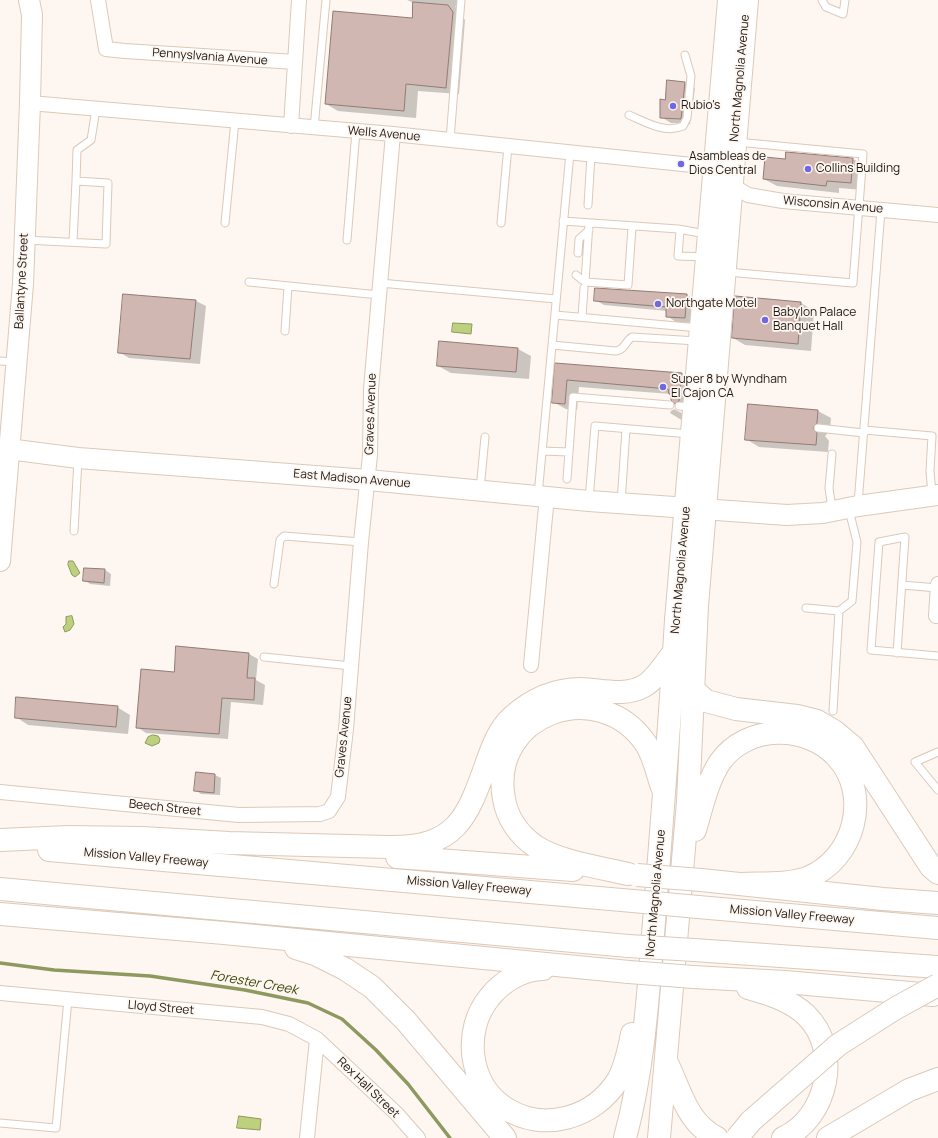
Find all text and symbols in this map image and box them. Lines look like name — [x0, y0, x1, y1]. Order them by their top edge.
street label: North Magnolia Avenue — [727, 14, 753, 142]
street label: Pennyslvania Avenue — [152, 46, 268, 68]
place label: Rubio's — [681, 99, 720, 113]
marker: Rubio's — [668, 101, 678, 111]
street label: Wells Avenue — [347, 124, 421, 144]
place label: Asambleas de Dios Central — [689, 150, 766, 178]
marker: Asambleas de Dios Central — [676, 159, 686, 169]
place label: Collins Building — [816, 162, 900, 176]
marker: Collins Building — [803, 164, 813, 174]
street label: Wisconsin Avenue — [782, 193, 884, 217]
street label: Ballantyne Street — [12, 233, 32, 329]
place label: Northgate Motel — [666, 297, 757, 311]
marker: Northgate Motel — [653, 299, 663, 309]
place label: Babylon Palace Banquet Hall — [773, 306, 856, 334]
marker: Babylon Palace Banquet Hall — [760, 315, 770, 325]
street label: Graves Avenue — [362, 373, 380, 455]
place label: Super 8 by Wyndham El Cajon CA — [671, 373, 787, 401]
marker: Super 8 by Wyndham El Cajon CA — [658, 382, 668, 392]
street label: East Madison Avenue — [293, 467, 411, 491]
street label: North Magnolia Avenue — [668, 506, 694, 634]
street label: Graves Avenue — [333, 696, 355, 778]
street label: Beech Street — [128, 797, 202, 819]
street label: North Magnolia Avenue — [643, 829, 669, 957]
street label: Mission Valley Freeway — [83, 845, 209, 871]
street label: Mission Valley Freeway — [406, 873, 532, 899]
street label: Mission Valley Freeway — [729, 902, 855, 928]
water label: Forester Creek — [209, 968, 299, 998]
street label: Lloyd Street — [127, 998, 195, 1018]
street label: Rex Hall Street — [334, 1055, 402, 1121]

